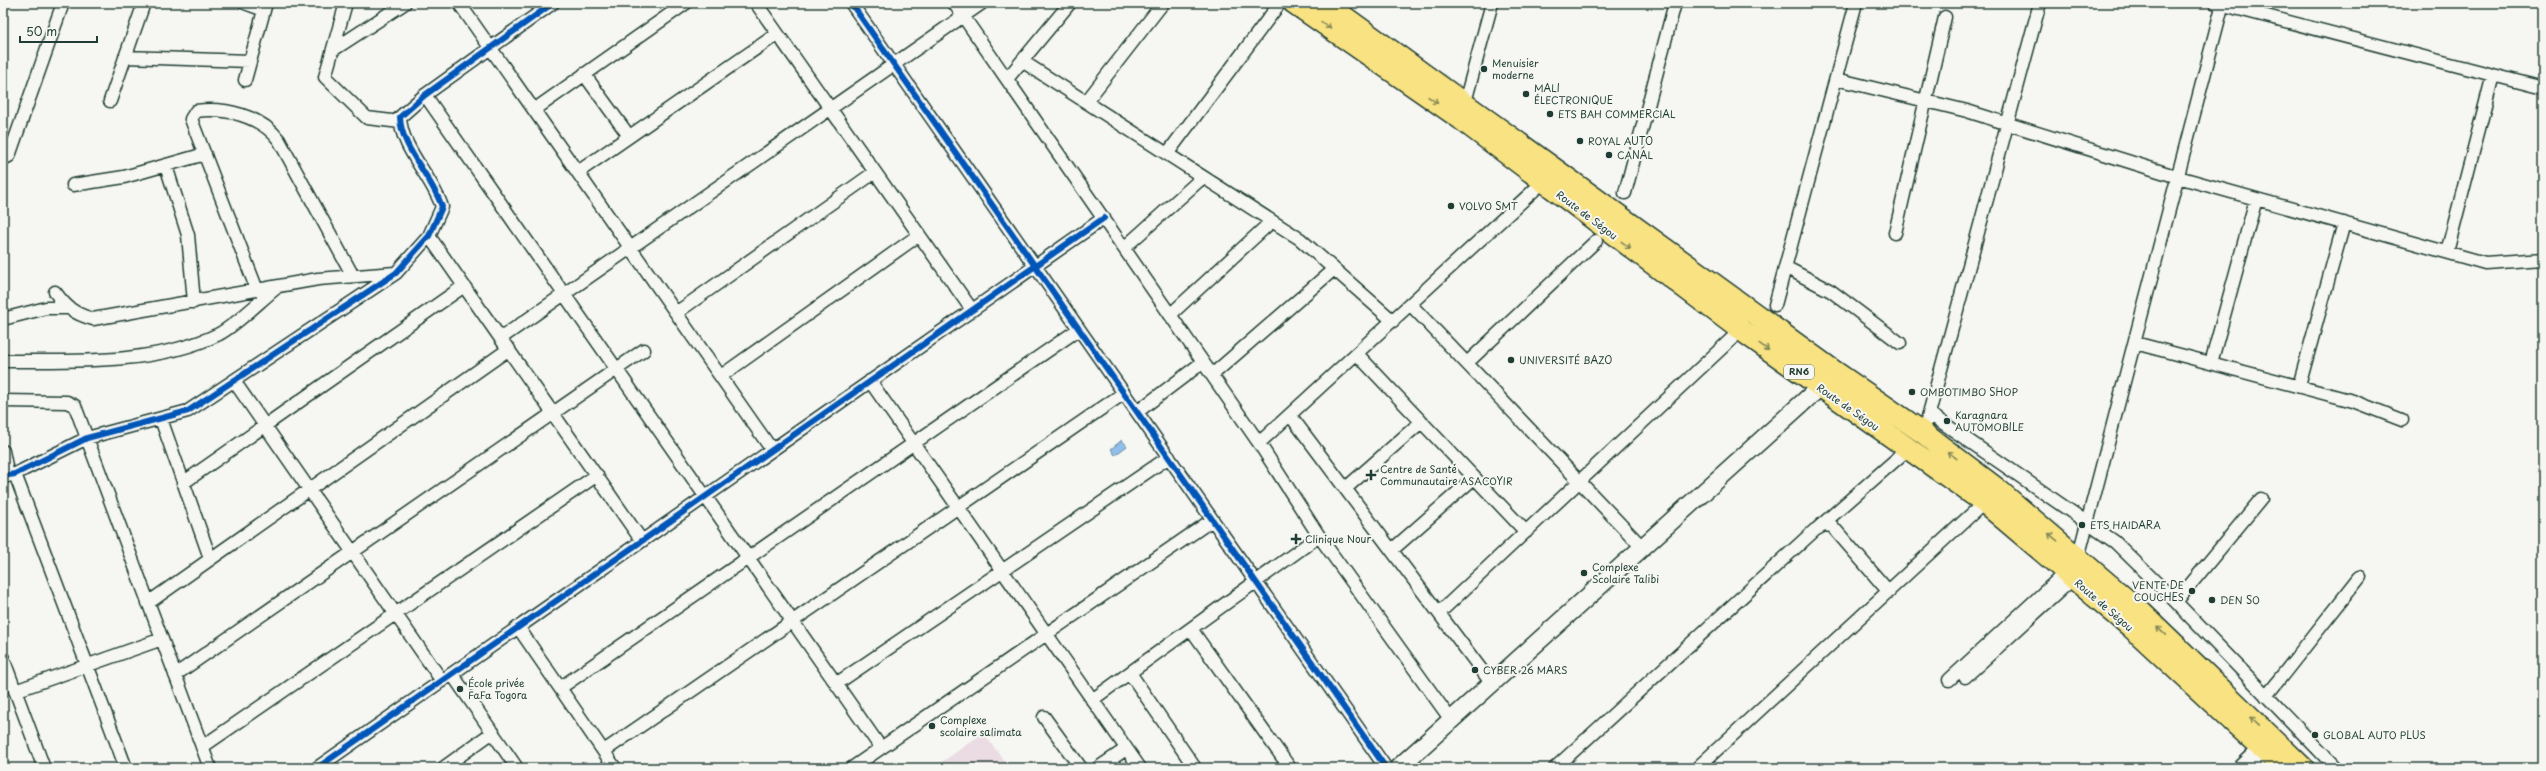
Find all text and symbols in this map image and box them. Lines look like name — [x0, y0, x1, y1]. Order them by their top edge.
scale bar — [20, 18, 97, 44]
one-way arrow — [1321, 21, 1332, 29]
text: 50 m — [26, 22, 57, 40]
place label: Menuisier moderne — [1492, 55, 1539, 82]
marker: Menuisier moderne — [1479, 64, 1489, 74]
place label: MALI ÉLECTRONIQUE — [1534, 80, 1613, 107]
marker: MALI ÉLECTRONIQUE — [1521, 89, 1531, 99]
one-way arrow — [1427, 96, 1438, 104]
place label: ETS BAH COMMERCIAL — [1558, 106, 1676, 121]
marker: ETS BAH COMMERCIAL — [1545, 109, 1555, 119]
place label: ROYAL AUTO — [1588, 133, 1653, 148]
marker: ROYAL AUTO — [1575, 136, 1585, 146]
place label: CANAL — [1617, 147, 1653, 162]
marker: CANAL — [1604, 150, 1614, 160]
street label: Route de Ségou — [1553, 187, 1621, 243]
place label: VOLVO SMT — [1459, 198, 1518, 213]
marker: VOLVO SMT — [1446, 201, 1456, 211]
one-way arrow — [1620, 241, 1631, 249]
one-way arrow — [1759, 343, 1770, 351]
place label: UNIVERSITÉ BAZO — [1519, 352, 1612, 367]
marker: UNIVERSITÉ BAZO — [1506, 355, 1516, 365]
road number: RN6 — [1784, 365, 1814, 379]
street label: Route de Ségou — [1814, 379, 1883, 434]
place label: OMBOTIMBO SHOP — [1920, 384, 2018, 399]
marker: OMBOTIMBO SHOP — [1907, 387, 1917, 397]
place label: Karagnara AUTOMOBILE — [1955, 407, 2024, 434]
marker: Karagnara AUTOMOBILE — [1942, 416, 1952, 426]
one-way arrow — [1947, 450, 1958, 459]
place label: Centre de Santé Communautaire ASACOYIR — [1380, 461, 1513, 488]
marker: Centre de Santé Communautaire ASACOYIR — [1365, 469, 1377, 481]
place label: ETS HAIDARA — [2090, 517, 2161, 532]
marker: ETS HAIDARA — [2077, 520, 2087, 530]
place label: Clinique Nour — [1305, 531, 1371, 546]
one-way arrow — [2047, 532, 2058, 541]
marker: Clinique Nour — [1290, 533, 1302, 545]
place label: Complexe Scolaire Talibi — [1592, 559, 1659, 586]
marker: Complexe Scolaire Talibi — [1579, 568, 1589, 578]
street label: Route de Ségou — [2072, 575, 2137, 634]
place label: VENTE DE COUCHES — [2132, 577, 2184, 604]
marker: VENTE DE COUCHES — [2187, 586, 2197, 596]
place label: DEN SO — [2220, 592, 2260, 607]
marker: DEN SO — [2207, 595, 2217, 605]
one-way arrow — [2157, 627, 2167, 636]
place label: CYBER 26 MARS — [1483, 662, 1567, 677]
marker: CYBER 26 MARS — [1470, 665, 1480, 675]
place label: École privée FaFa Togora — [468, 675, 528, 702]
marker: École privée FaFa Togora — [455, 684, 465, 694]
place label: Complexe scolaire salimata — [940, 712, 1022, 739]
one-way arrow — [2250, 716, 2260, 726]
marker: Complexe scolaire salimata — [927, 721, 937, 731]
place label: GLOBAL AUTO PLUS — [2323, 727, 2426, 742]
marker: GLOBAL AUTO PLUS — [2310, 730, 2320, 740]

